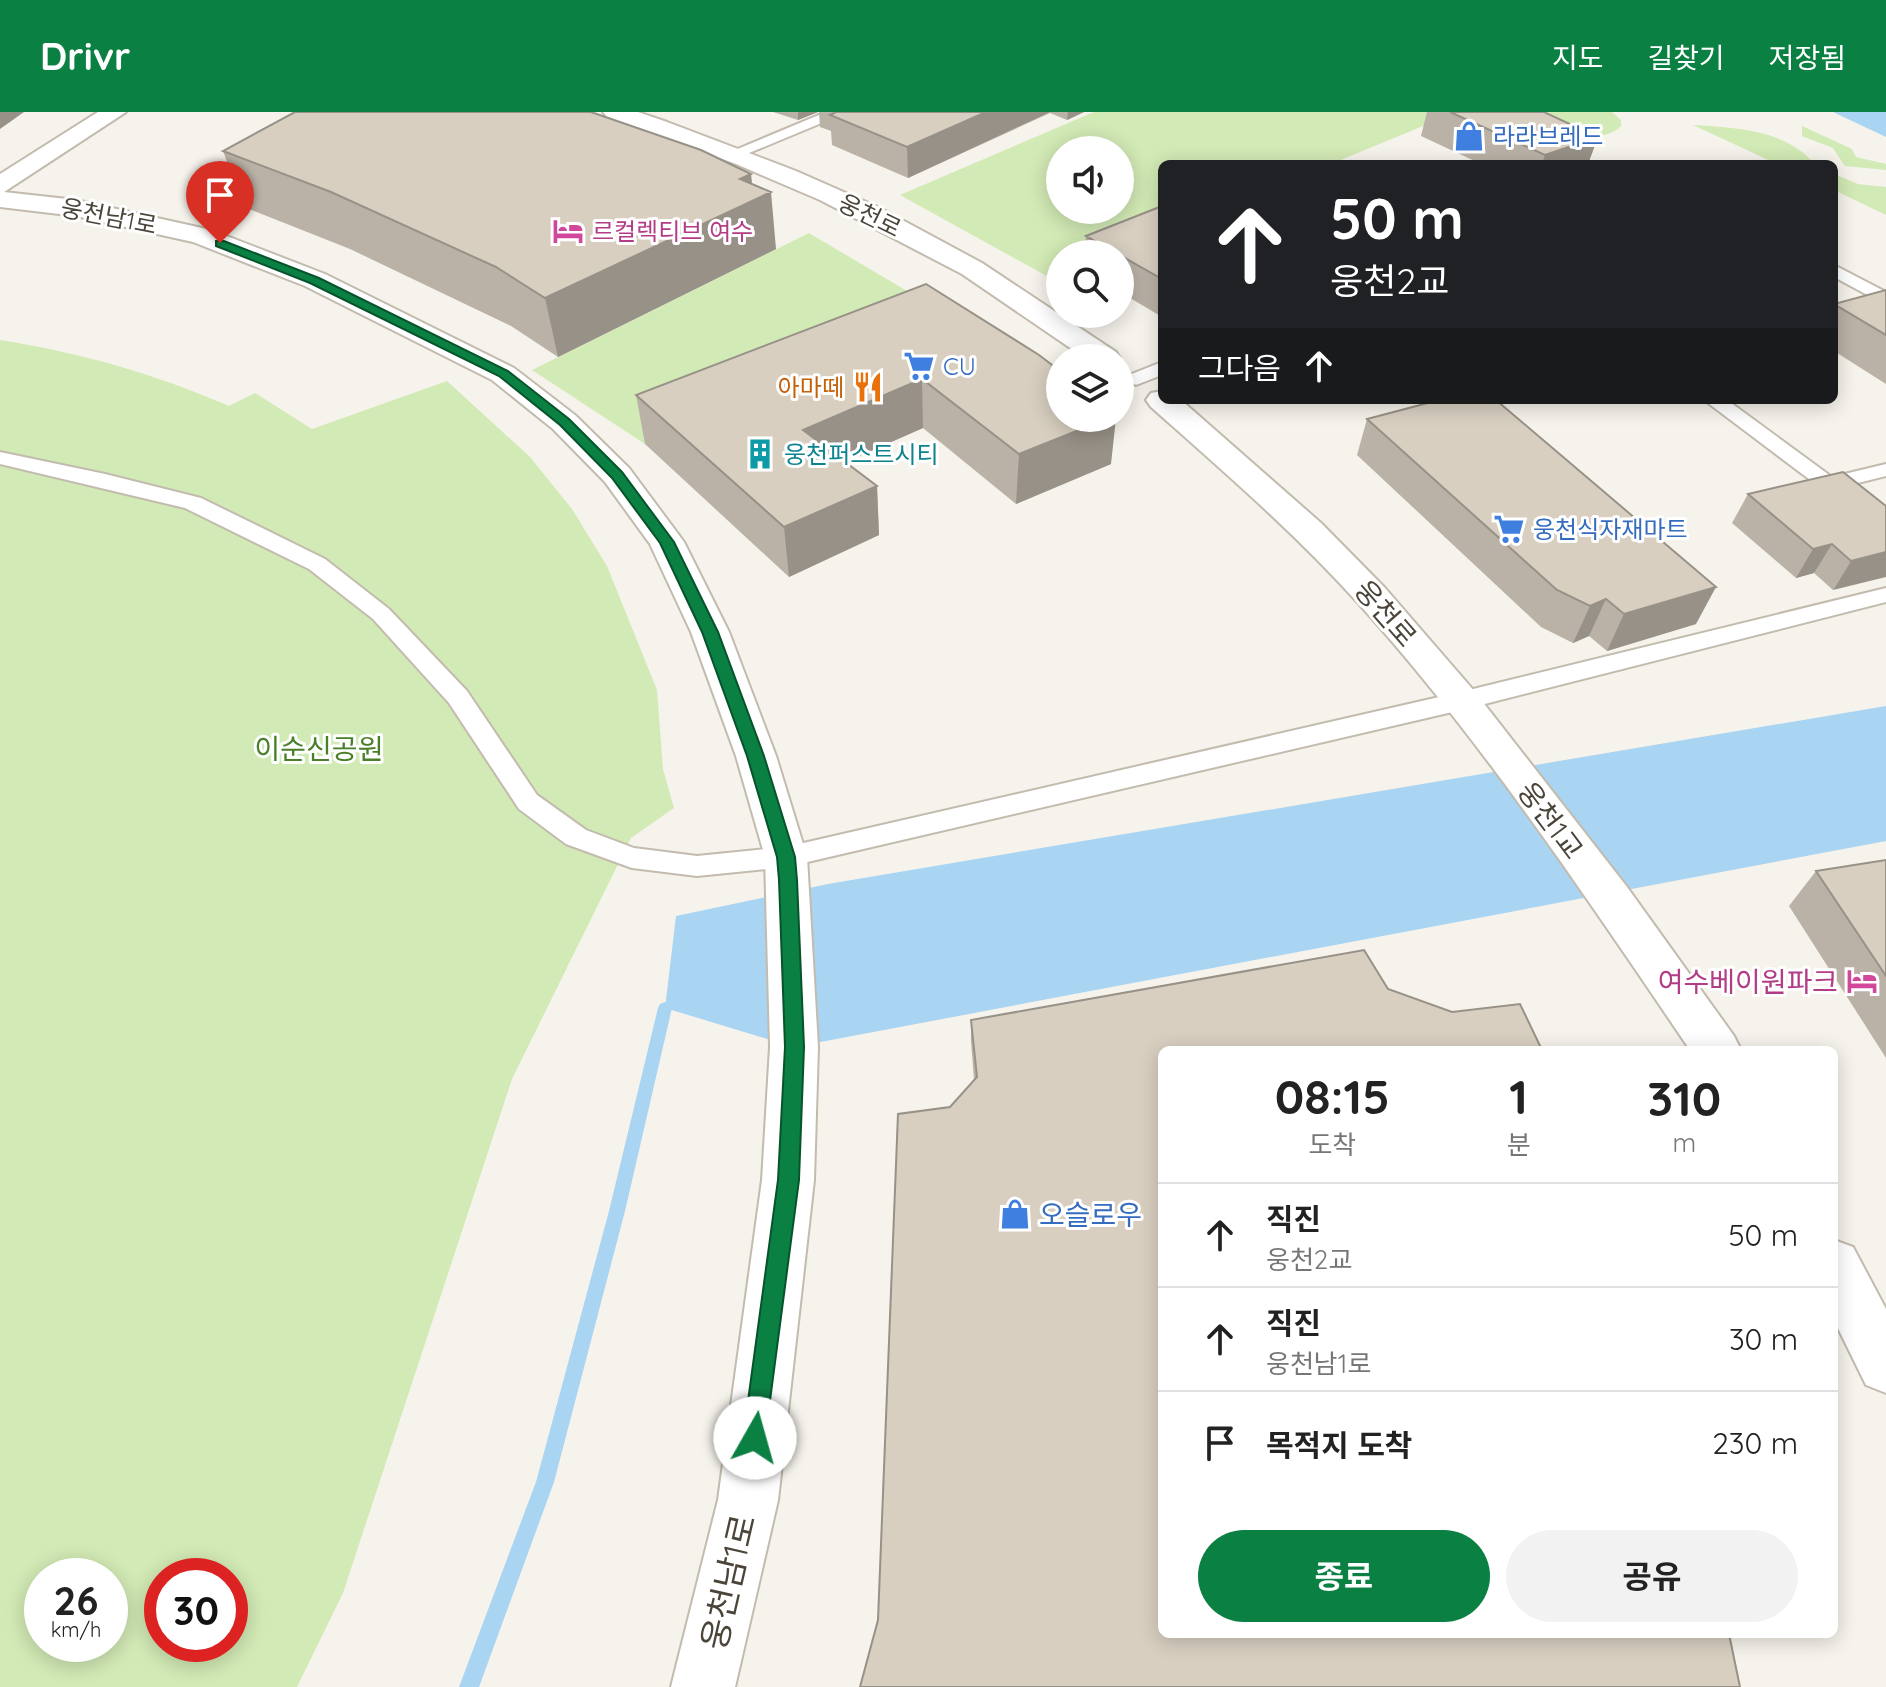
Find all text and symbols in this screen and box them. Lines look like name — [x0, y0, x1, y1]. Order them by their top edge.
text: Drivr — [40, 32, 130, 80]
text: 지도 — [1552, 40, 1603, 75]
text: 길찾기 — [1647, 40, 1725, 75]
text: 저장됨 — [1769, 40, 1846, 75]
shop icon: 라라브레드 — [1452, 119, 1486, 153]
place label: 라라브레드 — [1493, 121, 1603, 151]
map controls — [1046, 136, 1134, 432]
button: sound — [1046, 136, 1134, 224]
pin — [186, 161, 254, 243]
icon: arrive — [198, 173, 242, 217]
text: 50 m — [1330, 183, 1464, 253]
street label: 웅천로 — [834, 187, 906, 243]
street label: 웅천남1로 — [58, 192, 160, 240]
icon: ahead — [1198, 192, 1302, 296]
hotel icon: 르컬렉티브 여수 — [551, 214, 585, 248]
place label: 르컬렉티브 여수 — [592, 216, 753, 246]
button: search — [1046, 240, 1134, 328]
text: 웅천2교 — [1330, 258, 1449, 303]
button: layers — [1046, 344, 1134, 432]
icon: ahead — [1297, 344, 1341, 388]
supermarket icon: CU — [902, 349, 936, 383]
text: 그다음 — [1198, 349, 1281, 387]
place label: CU — [943, 351, 976, 381]
restaurant icon: 아마떼 — [851, 370, 885, 404]
place label: 아마떼 — [778, 372, 844, 402]
building icon: 웅천퍼스트시티 — [743, 437, 777, 471]
place label: 웅천퍼스트시티 — [784, 439, 939, 469]
supermarket icon: 웅천식자재마트 — [1492, 512, 1526, 546]
place label: 웅천식자재마트 — [1533, 514, 1688, 544]
street label: 웅천로 — [1347, 572, 1425, 654]
park label: 이순신공원 — [255, 731, 383, 766]
street label: 웅천1교 — [1511, 774, 1591, 866]
place label: 여수베이원파크 — [1658, 964, 1838, 999]
hotel icon: 여수베이원파크 — [1845, 964, 1879, 998]
text: 08:15 — [1275, 1066, 1390, 1126]
text: 1 — [1509, 1066, 1528, 1126]
text: 310 — [1647, 1068, 1721, 1128]
text: m — [1672, 1126, 1696, 1159]
text: 도착 — [1308, 1128, 1356, 1161]
text: 분 — [1507, 1128, 1531, 1161]
shop icon: 오슬로우 — [998, 1197, 1032, 1231]
place label: 오슬로우 — [1039, 1197, 1142, 1232]
text: 직진 — [1266, 1200, 1321, 1238]
icon: ahead — [1198, 1213, 1242, 1257]
text: 50 m — [1728, 1216, 1798, 1254]
text: 웅천2교 — [1266, 1243, 1352, 1276]
text: 직진 — [1266, 1304, 1321, 1342]
icon: ahead — [1198, 1317, 1242, 1361]
text: 30 m — [1729, 1320, 1798, 1358]
text: 웅천남1로 — [1266, 1347, 1371, 1380]
position arrow — [713, 1396, 797, 1480]
icon: arrive — [1198, 1421, 1242, 1465]
text: 230 m — [1712, 1424, 1798, 1462]
text: 목적지 도착 — [1266, 1426, 1412, 1464]
street label: 웅천남1로 — [692, 1510, 764, 1654]
button: 종료 — [1198, 1530, 1490, 1622]
button: 공유 — [1506, 1530, 1798, 1622]
speed limit sign: 30 — [144, 1558, 248, 1662]
text: 26 — [54, 1575, 98, 1625]
text: km/h — [51, 1617, 101, 1642]

